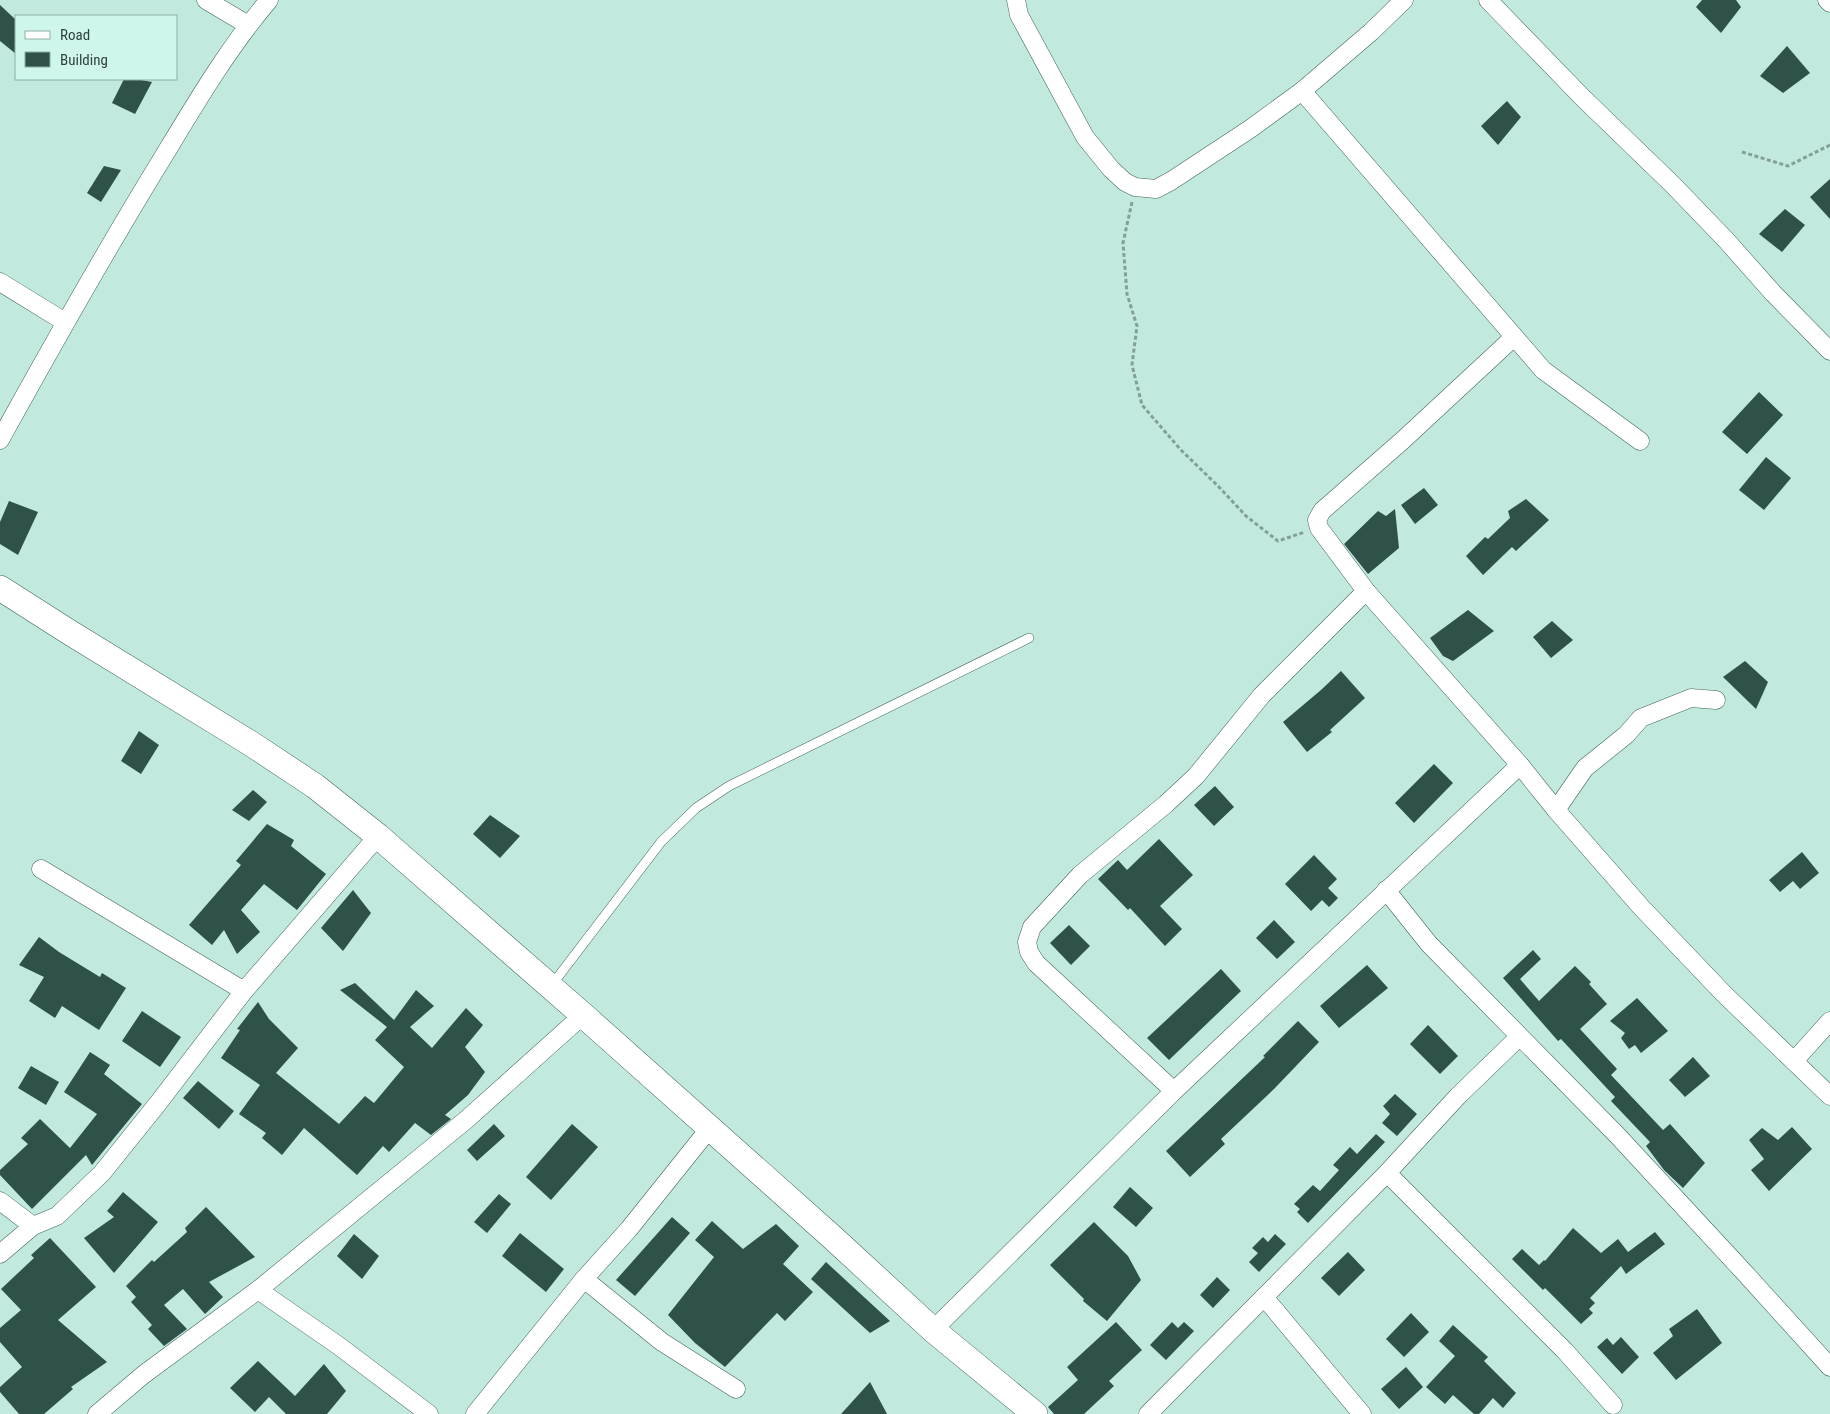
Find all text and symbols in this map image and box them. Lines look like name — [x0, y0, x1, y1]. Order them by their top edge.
legend — [15, 15, 178, 80]
text: Road — [60, 26, 90, 44]
text: Building — [60, 51, 108, 69]

